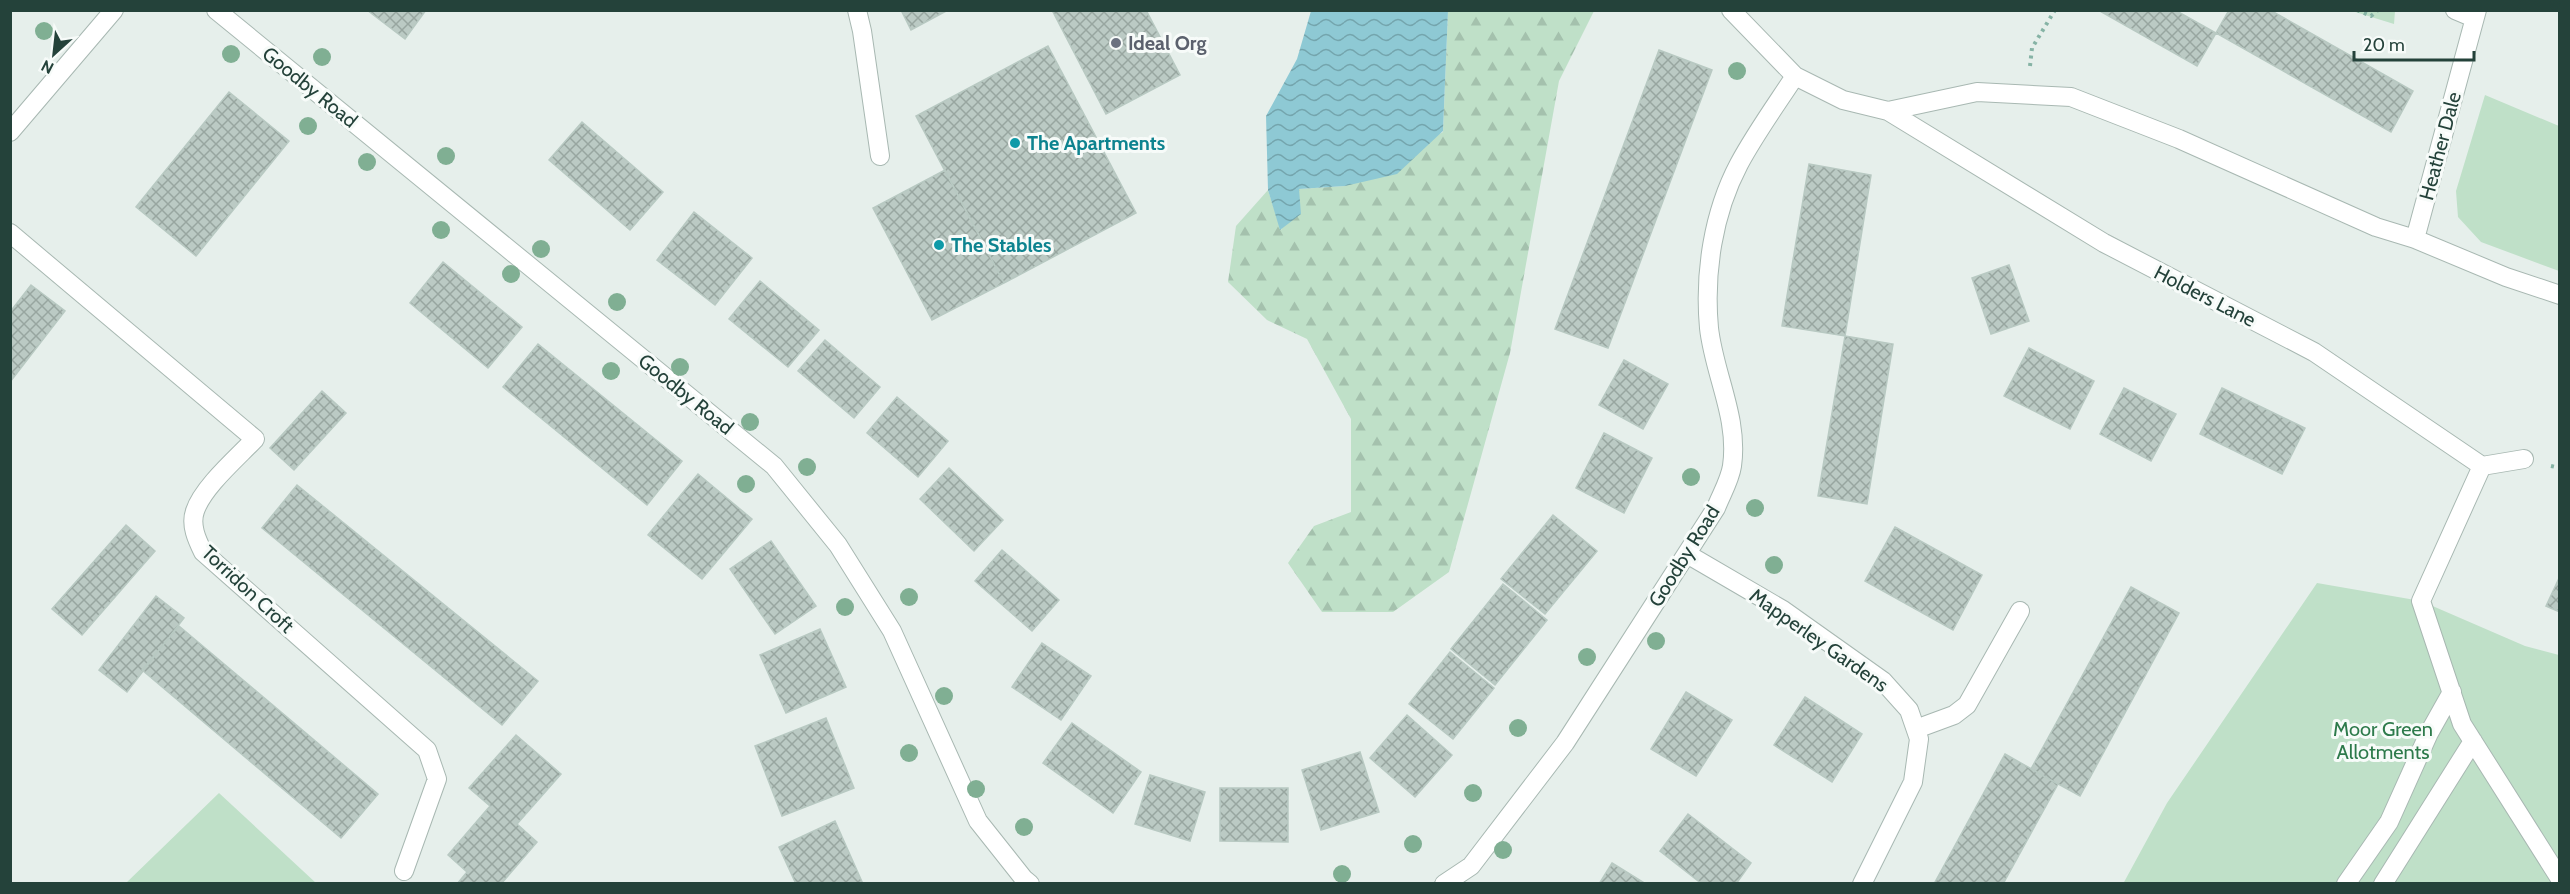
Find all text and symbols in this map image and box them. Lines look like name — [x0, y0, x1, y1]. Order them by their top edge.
north arrow — [24, 24, 84, 84]
scale bar — [2354, 24, 2474, 62]
place label: Ideal Org — [1128, 31, 1206, 55]
text: 20 m — [2363, 34, 2405, 56]
marker: Ideal Org — [1109, 36, 1123, 50]
street label: Goodby Road — [258, 41, 362, 133]
text: N — [38, 56, 57, 78]
street label: Heather Dale — [2414, 89, 2466, 203]
place label: The Apartments — [1027, 131, 1165, 155]
marker: The Apartments — [1008, 136, 1022, 150]
place label: The Stables — [951, 233, 1051, 257]
marker: The Stables — [932, 238, 946, 252]
street label: Holders Lane — [2150, 260, 2260, 332]
street label: Goodby Road — [634, 348, 738, 440]
street label: Goodby Road — [1643, 501, 1725, 611]
street label: Torridon Croft — [197, 540, 299, 638]
street label: Mapperley Gardens — [1745, 583, 1893, 697]
park label: Moor Green Allotments — [2333, 717, 2433, 764]

